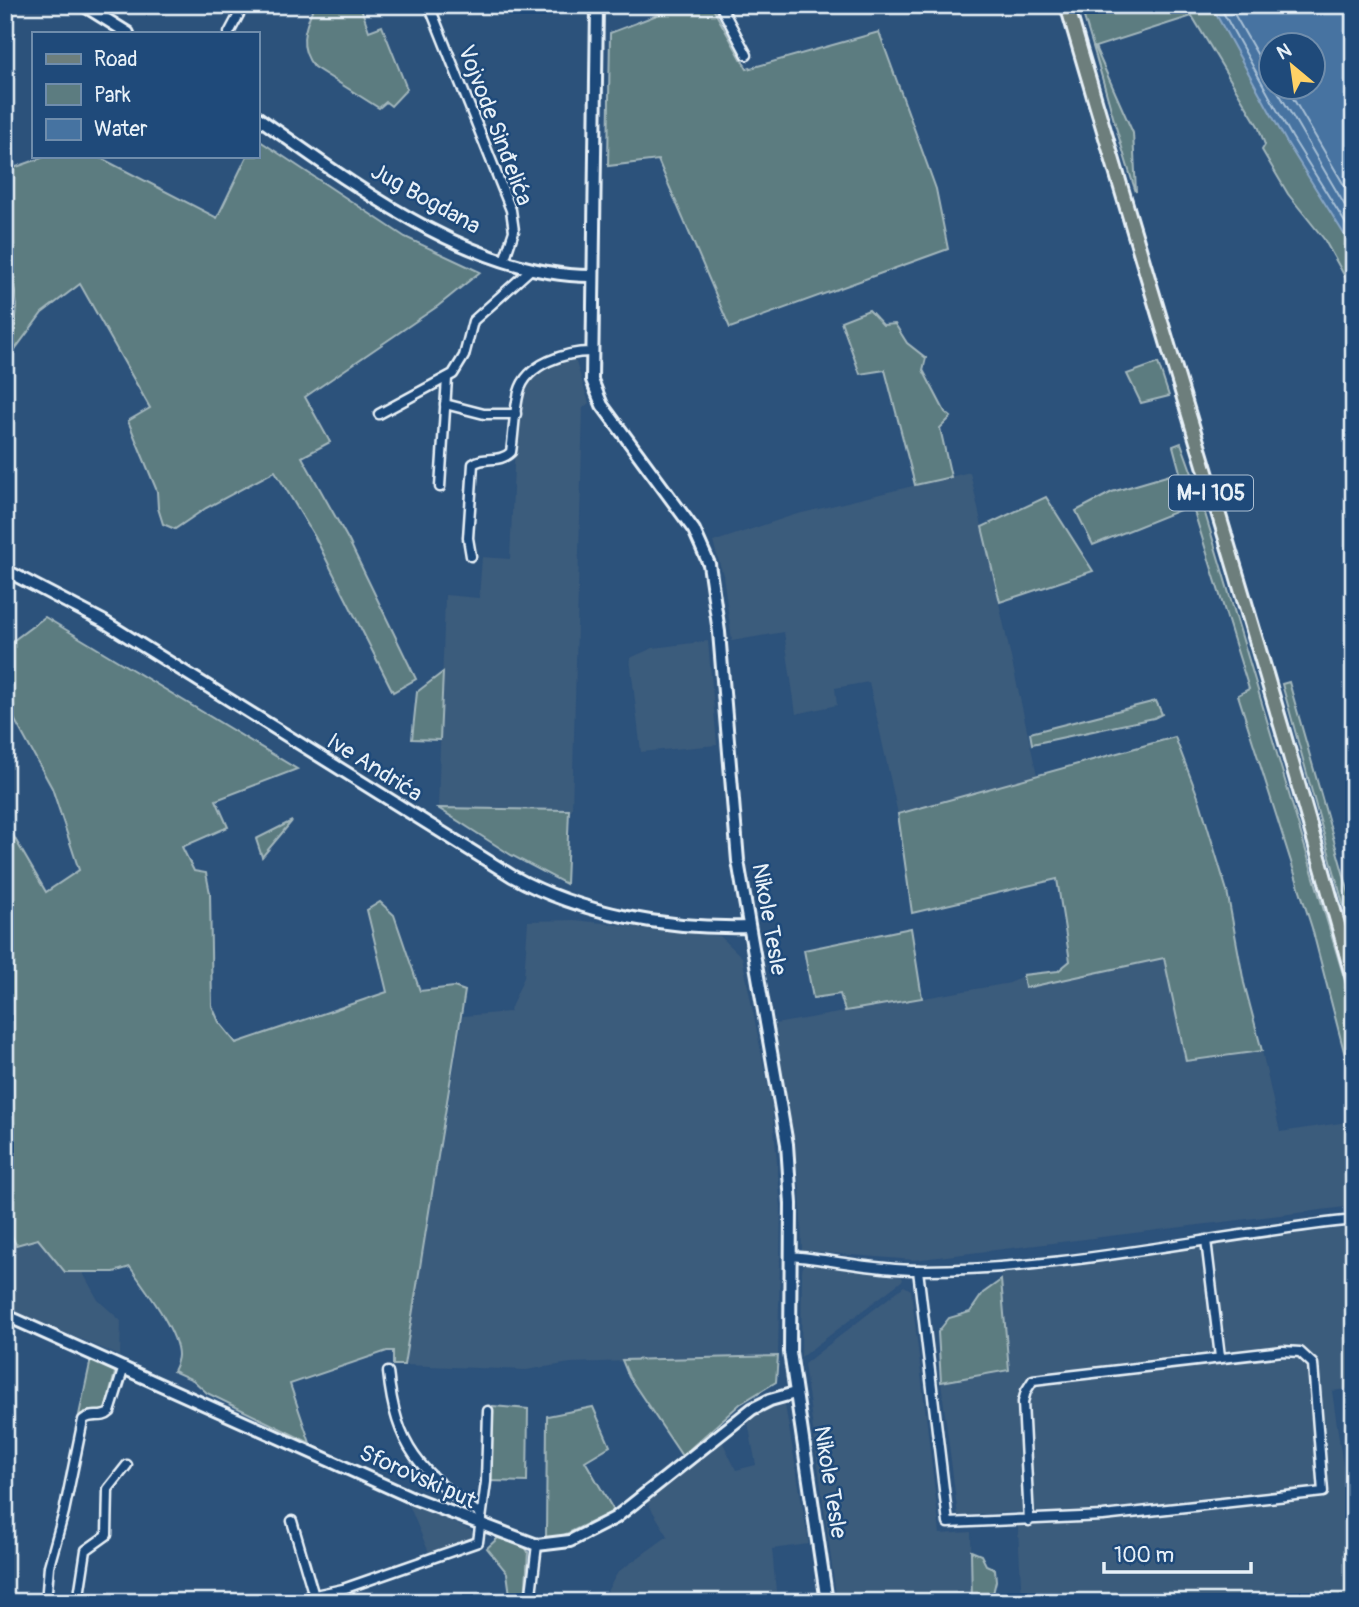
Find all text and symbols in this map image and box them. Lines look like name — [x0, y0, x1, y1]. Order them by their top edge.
legend — [32, 32, 259, 158]
north arrow — [1258, 32, 1328, 102]
text: N — [1273, 38, 1296, 66]
street label: Vojvode Sinđelića — [452, 41, 539, 210]
text: Road — [94, 46, 138, 73]
text: Park — [94, 82, 131, 109]
text: Water — [94, 116, 148, 143]
street label: Jug Bogdana — [366, 156, 486, 240]
road number: M-I 105 — [1169, 476, 1253, 510]
street label: Ive Andrića — [322, 727, 428, 808]
street label: Nikole Tesle — [745, 861, 794, 978]
street label: Nikole Tesle — [807, 1424, 854, 1541]
street label: Sforovski put — [355, 1438, 481, 1515]
scale bar — [1104, 1530, 1250, 1574]
text: 100 m — [1114, 1542, 1174, 1569]

